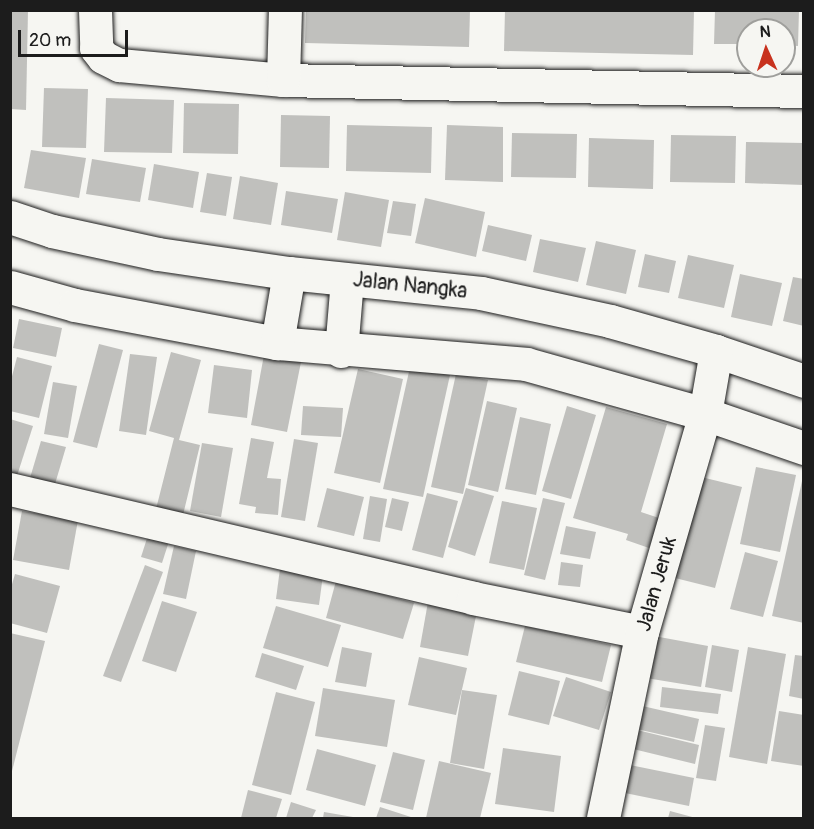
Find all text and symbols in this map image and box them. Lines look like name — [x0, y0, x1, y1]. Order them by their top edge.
scale bar — [21, 18, 130, 56]
north arrow — [736, 18, 796, 78]
text: N — [759, 22, 771, 42]
text: 20 m — [29, 29, 71, 52]
street label: Jalan Nangka — [352, 267, 468, 305]
street label: Jalan Jeruk — [631, 534, 683, 634]

